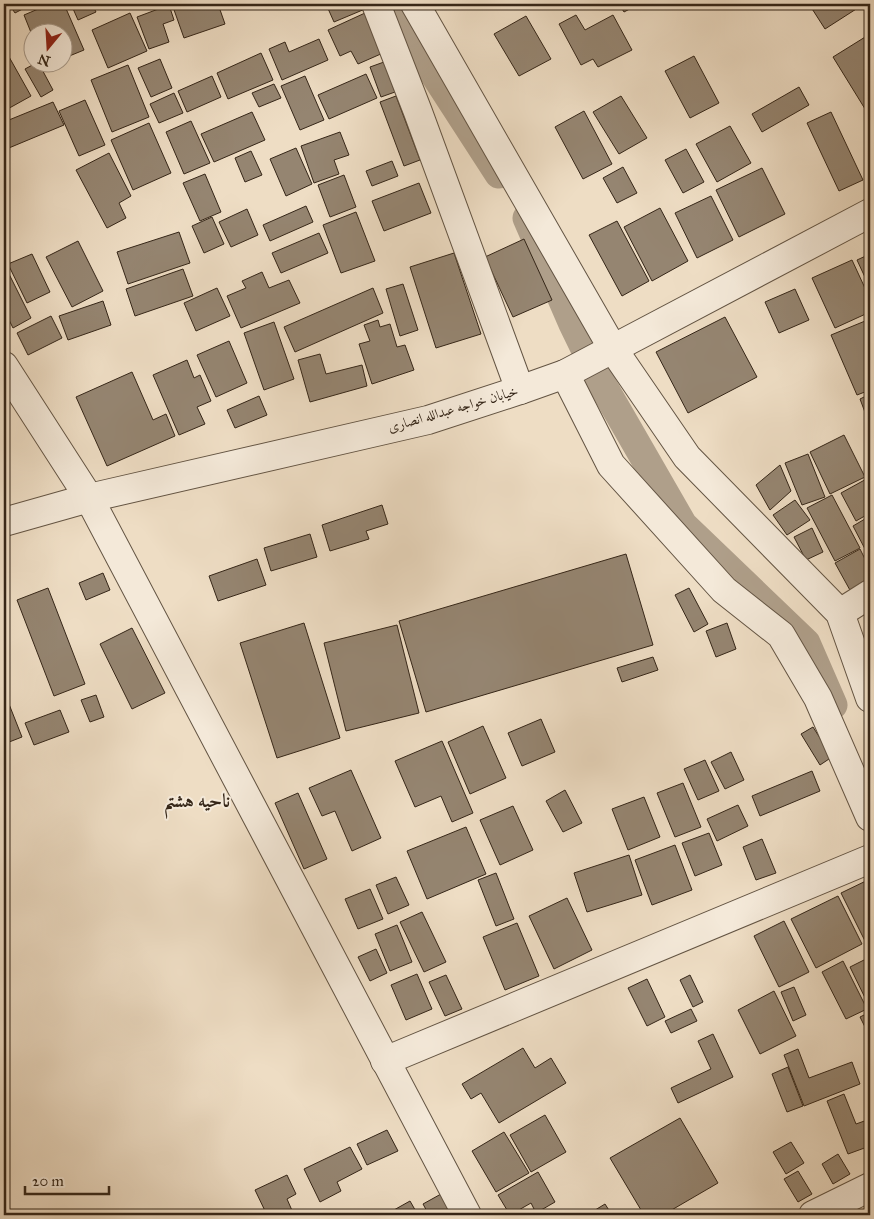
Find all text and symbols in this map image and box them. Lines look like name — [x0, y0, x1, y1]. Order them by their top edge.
north arrow — [22, 22, 72, 72]
text: N — [36, 50, 52, 70]
street label: خیابان خواجه عبدالله انصاری — [386, 382, 520, 436]
district label: ناحیه هشتم — [164, 789, 231, 819]
scale bar — [25, 1164, 109, 1196]
text: 20 m — [32, 1172, 64, 1190]

